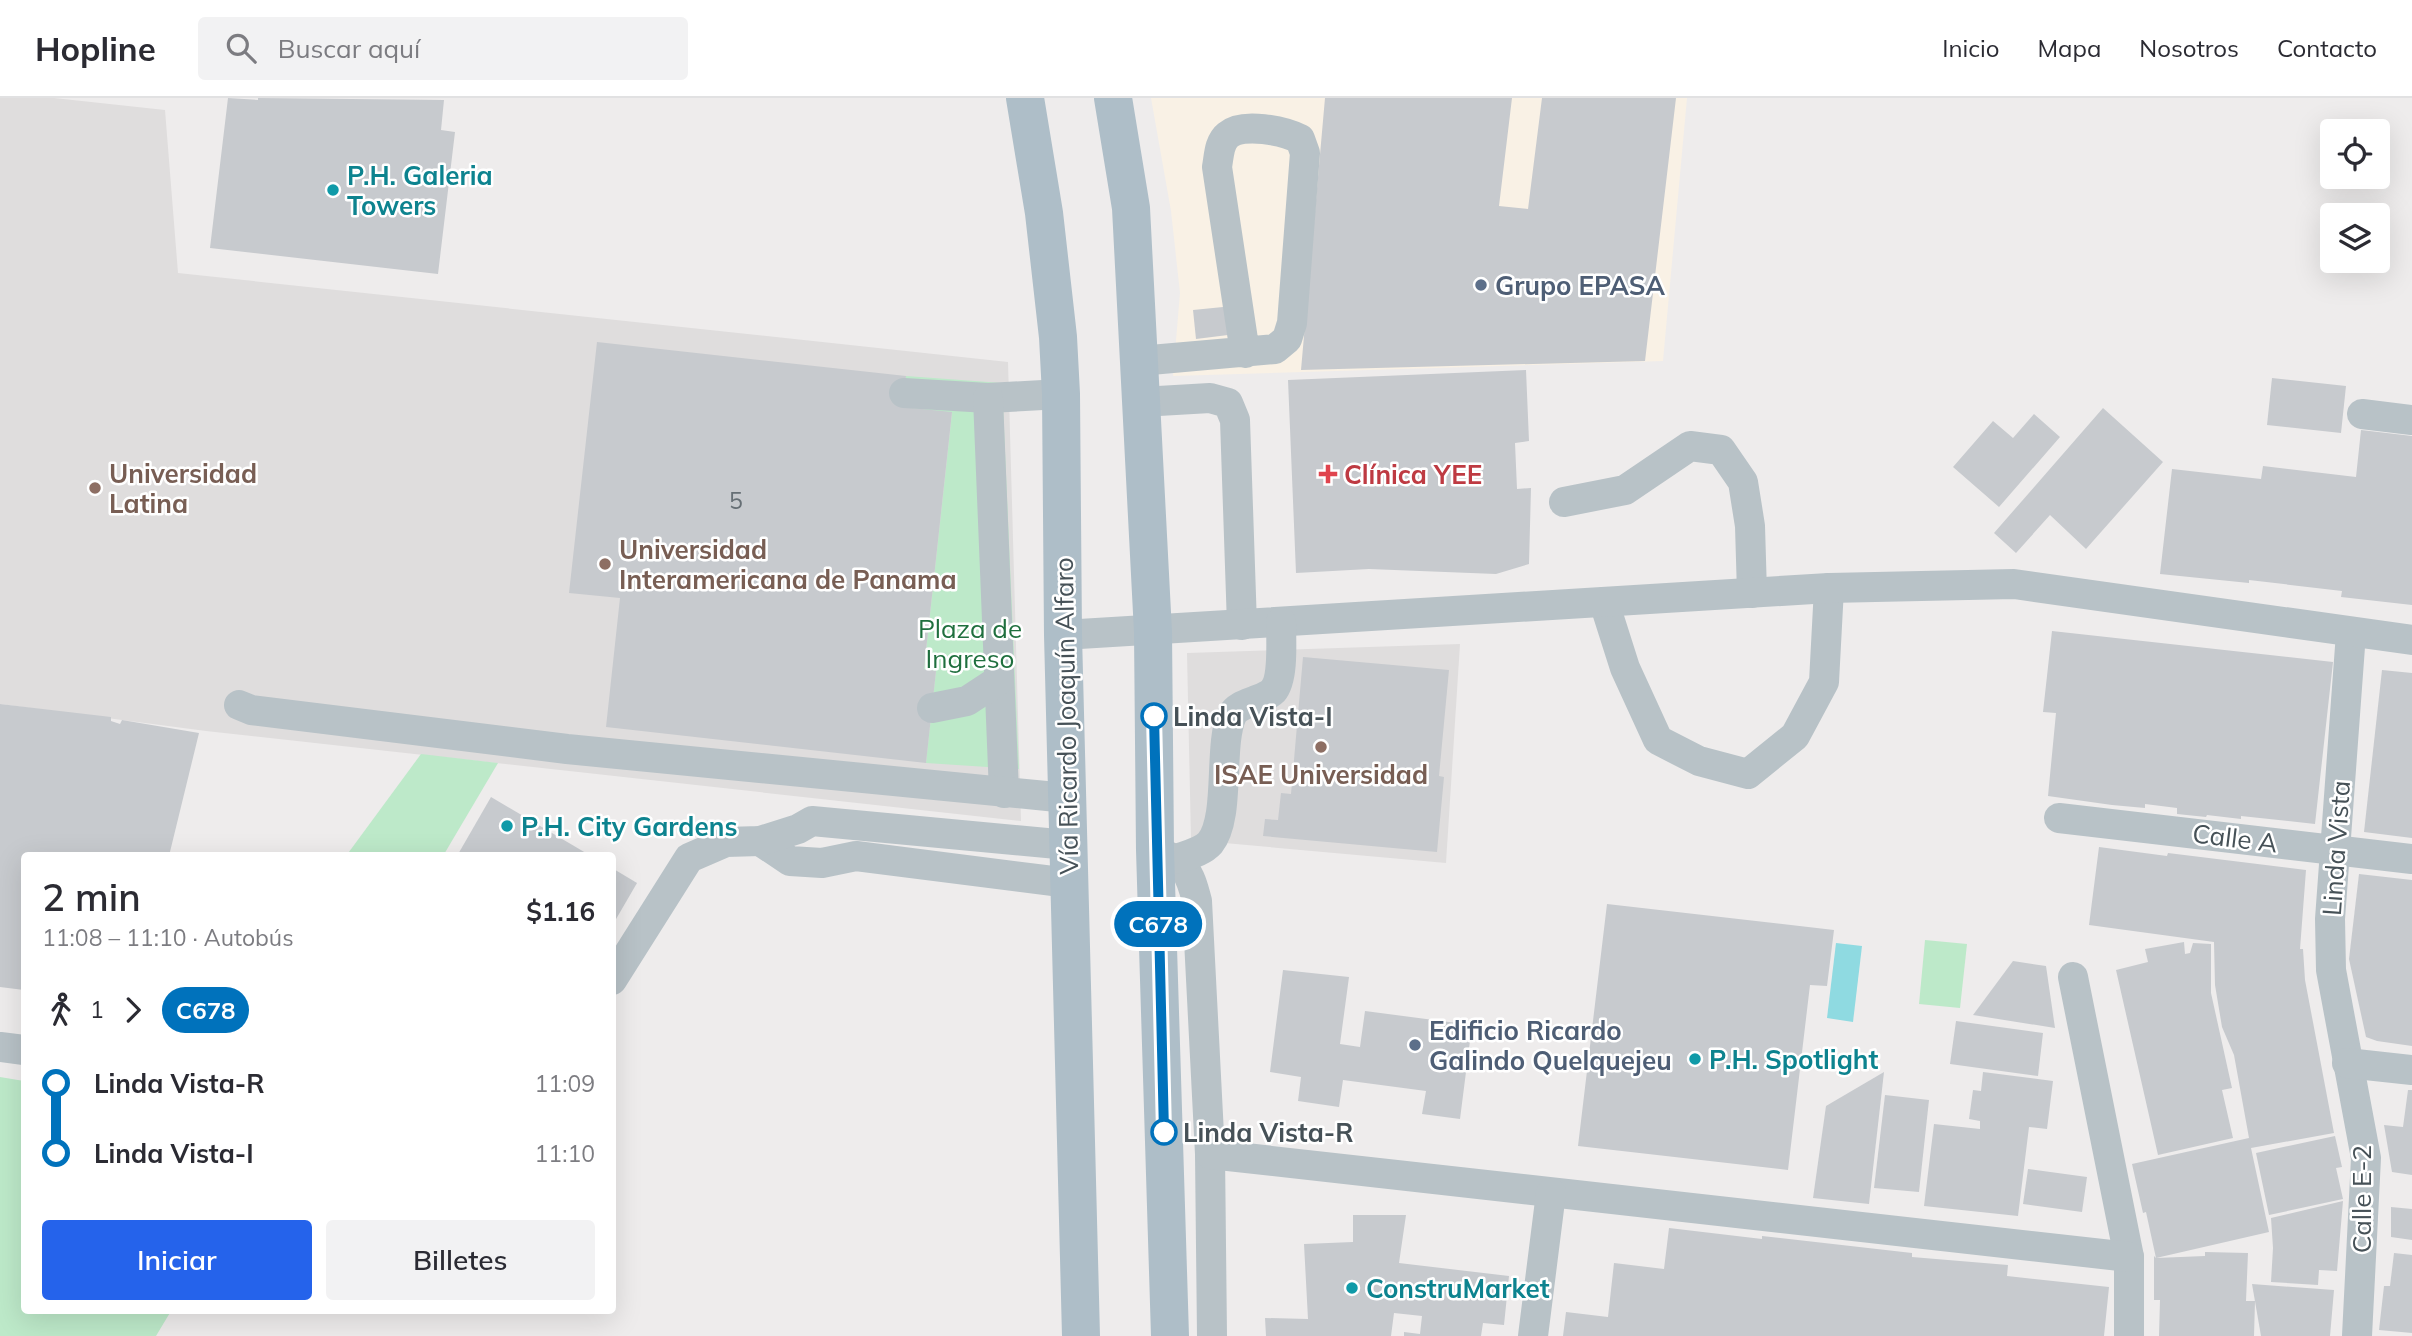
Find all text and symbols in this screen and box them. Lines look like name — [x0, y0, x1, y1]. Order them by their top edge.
search box — [198, 17, 688, 80]
text: Hopline — [35, 28, 156, 69]
icon: search — [222, 29, 260, 67]
text: Buscar aquí — [278, 32, 420, 65]
text: Inicio — [1942, 33, 1999, 63]
text: Mapa — [2037, 33, 2101, 63]
text: Nosotros — [2139, 33, 2239, 63]
text: Contacto — [2277, 33, 2377, 63]
map controls — [2320, 119, 2390, 273]
button: locate — [2320, 119, 2390, 189]
place label: P.H. Galeria Towers — [347, 159, 493, 222]
marker: P.H. Galeria Towers — [325, 182, 341, 198]
button: layers — [2320, 203, 2390, 273]
place label: Grupo EPASA — [1495, 269, 1665, 302]
marker: Grupo EPASA — [1473, 277, 1489, 293]
place label: Universidad Latina — [109, 457, 257, 520]
place label: Clínica YEE — [1344, 458, 1482, 491]
marker: Clínica YEE — [1318, 464, 1338, 484]
marker: Universidad Latina — [87, 480, 103, 496]
house number: 5 — [729, 486, 743, 515]
place label: Universidad Interamericana de Panama — [619, 533, 957, 596]
marker: Universidad Interamericana de Panama — [597, 556, 613, 572]
street label: Vía Ricardo Joaquín Alfaro — [1047, 557, 1085, 875]
park label: Plaza de Ingreso — [918, 612, 1022, 675]
place label: Linda Vista-I — [1173, 700, 1333, 733]
marker: Linda Vista-I — [1141, 703, 1167, 729]
marker: ISAE Universidad — [1313, 739, 1329, 755]
place label: ISAE Universidad — [1214, 758, 1428, 791]
street label: Linda Vista — [2315, 779, 2357, 917]
place label: P.H. City Gardens — [521, 810, 737, 843]
street label: Calle A — [2191, 816, 2279, 860]
marker: P.H. City Gardens — [499, 818, 515, 834]
text: 2 min — [42, 873, 141, 921]
text: $1.16 — [526, 895, 595, 928]
line badge: C678 — [1109, 901, 1207, 947]
text: C678 — [1128, 909, 1188, 939]
text: 11:08 – 11:10 · Autobús — [42, 923, 294, 952]
icon: walk — [42, 991, 80, 1029]
icon: forward — [114, 991, 152, 1029]
text: 1 — [90, 995, 104, 1024]
text: C678 — [176, 995, 235, 1025]
place label: Edificio Ricardo Galindo Quelquejeu — [1429, 1014, 1672, 1077]
marker: Edificio Ricardo Galindo Quelquejeu — [1407, 1037, 1423, 1053]
place label: P.H. Spotlight — [1709, 1043, 1879, 1076]
marker: P.H. Spotlight — [1687, 1051, 1703, 1067]
text: Linda Vista-R — [94, 1067, 264, 1100]
text: 11:09 — [535, 1069, 595, 1098]
place label: Linda Vista-R — [1183, 1116, 1353, 1149]
marker: Linda Vista-R — [1151, 1119, 1177, 1145]
text: Linda Vista-I — [94, 1137, 254, 1170]
text: 11:10 — [535, 1139, 595, 1168]
street label: Calle E-2 — [2345, 1145, 2378, 1253]
button: Iniciar — [42, 1220, 312, 1300]
button: Billetes — [326, 1220, 595, 1300]
place label: ConstruMarket — [1366, 1272, 1550, 1305]
marker: ConstruMarket — [1344, 1280, 1360, 1296]

